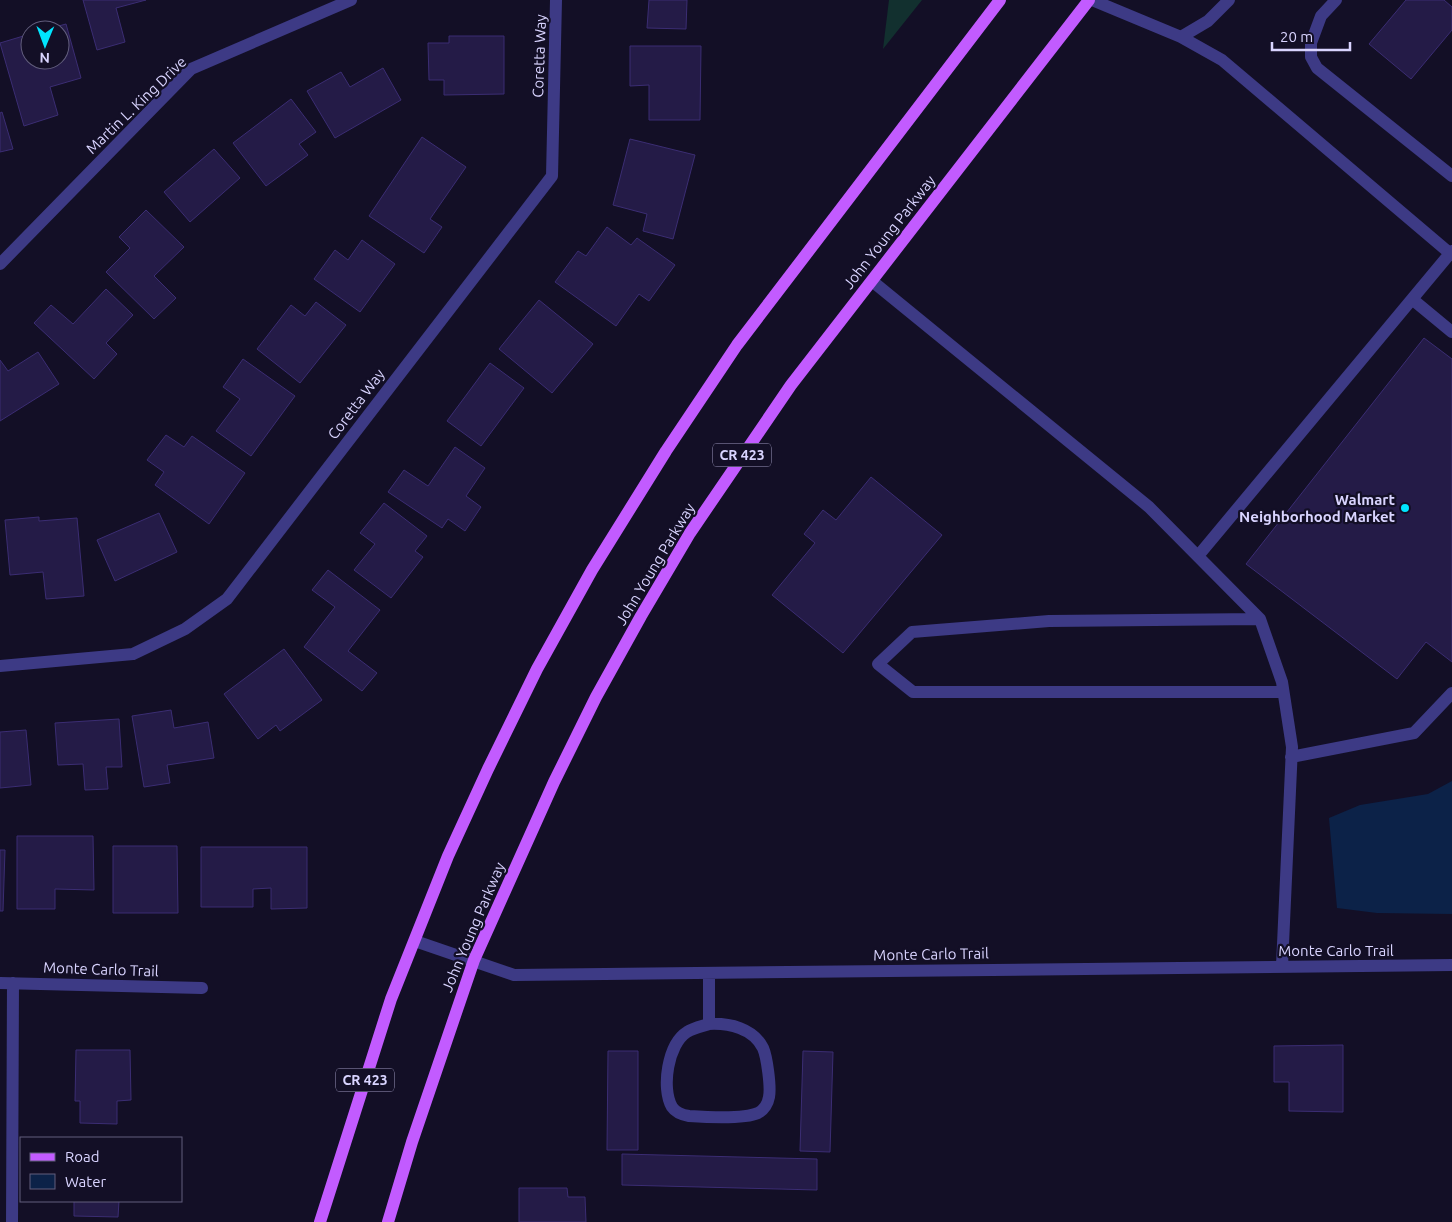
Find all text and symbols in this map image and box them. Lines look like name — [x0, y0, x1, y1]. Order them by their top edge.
street label: Coretta Way — [529, 14, 549, 98]
north arrow — [20, 20, 70, 70]
scale bar — [1272, 20, 1350, 52]
text: 20 m — [1280, 28, 1313, 45]
text: N — [39, 50, 50, 66]
street label: Martin L. King Drive — [83, 53, 189, 157]
street label: John Young Parkway — [839, 172, 939, 292]
street label: Coretta Way — [324, 366, 388, 442]
road number: CR 423 — [713, 444, 771, 466]
place label: Walmart Neighborhood Market — [1239, 491, 1396, 525]
street label: John Young Parkway — [612, 500, 698, 628]
marker: Walmart Neighborhood Market — [1399, 502, 1411, 514]
street label: John Young Parkway — [438, 860, 508, 994]
street label: Monte Carlo Trail — [1278, 942, 1394, 959]
street label: Monte Carlo Trail — [873, 944, 989, 964]
street label: Monte Carlo Trail — [43, 958, 159, 980]
road number: CR 423 — [336, 1068, 394, 1092]
legend — [20, 1137, 182, 1202]
text: Road — [65, 1148, 100, 1165]
text: Water — [65, 1173, 106, 1190]

